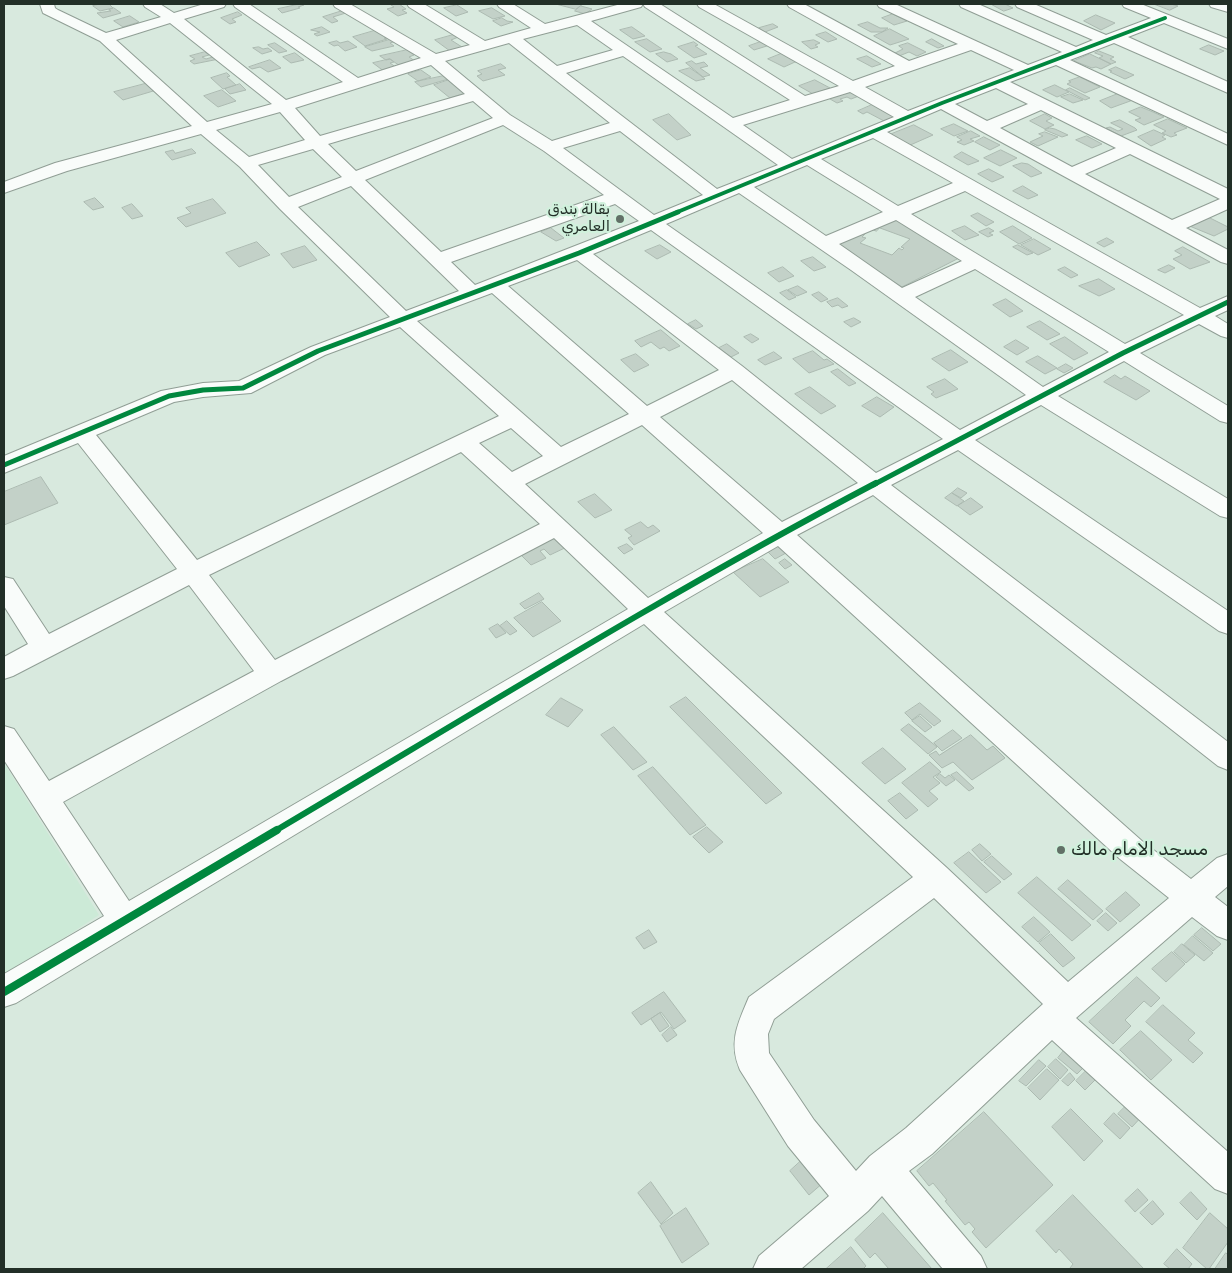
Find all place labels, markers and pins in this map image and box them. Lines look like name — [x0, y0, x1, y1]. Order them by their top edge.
place label: بقالة بندق العامري — [547, 201, 610, 236]
marker: بقالة بندق العامري — [614, 213, 626, 225]
place label: مسجد الامام مالك — [1071, 839, 1208, 861]
marker: مسجد الامام مالك — [1055, 844, 1067, 856]

